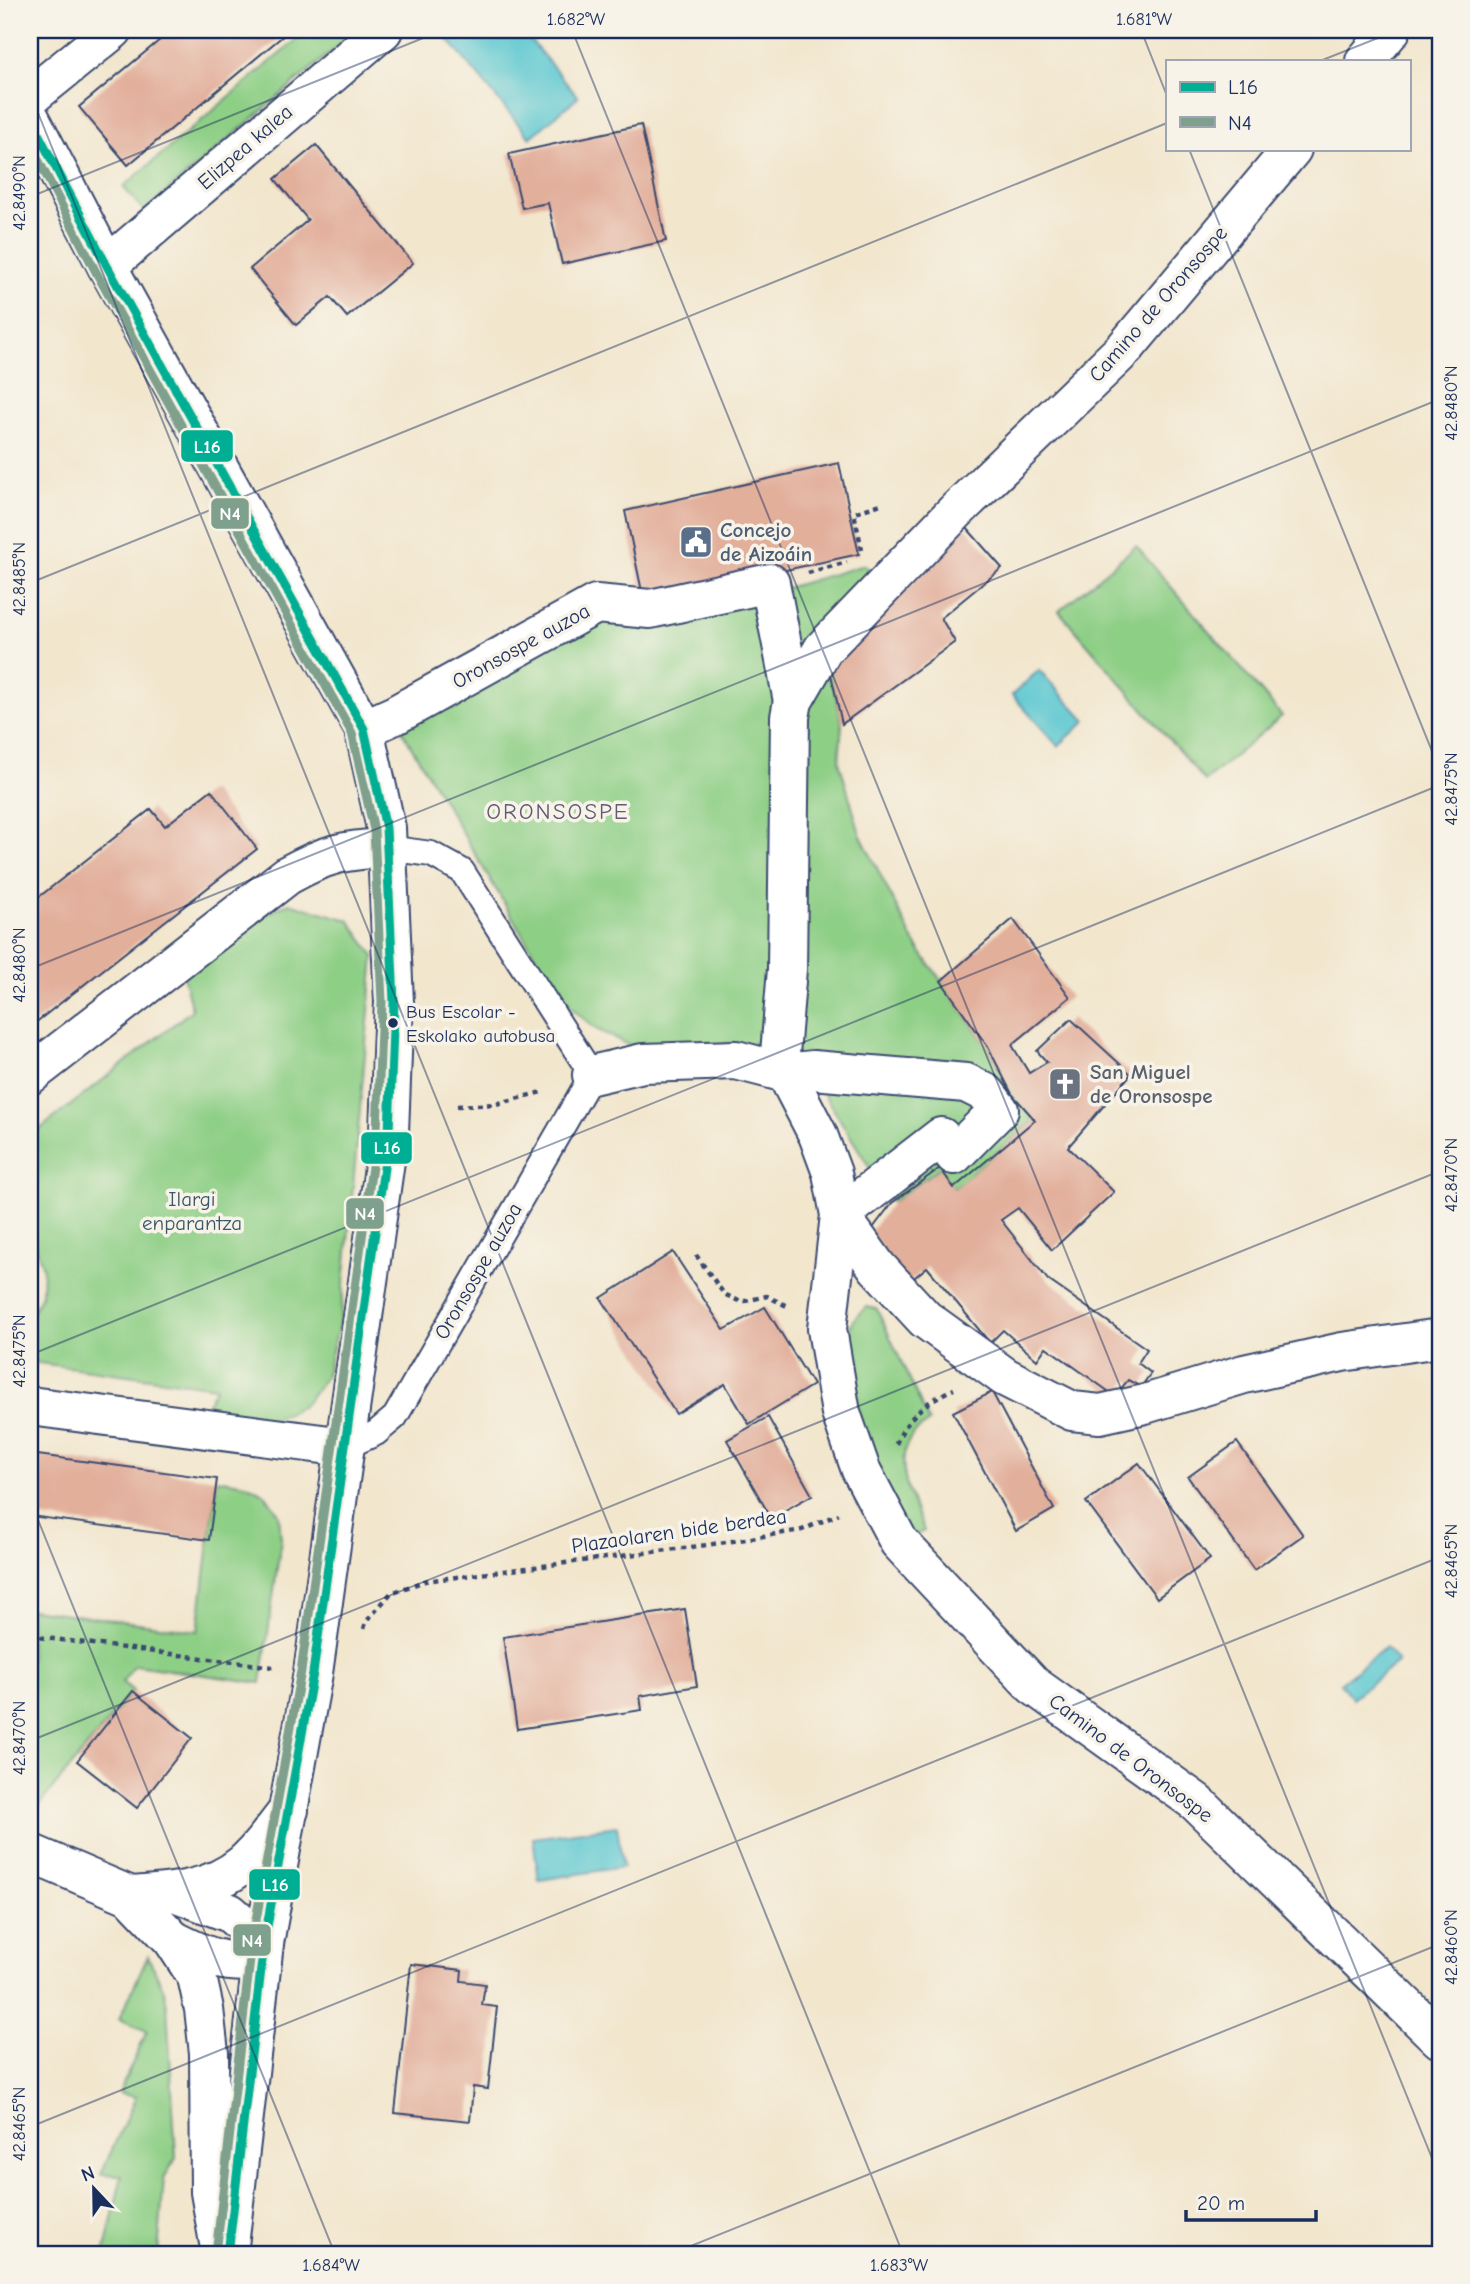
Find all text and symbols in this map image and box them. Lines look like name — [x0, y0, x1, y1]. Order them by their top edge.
text: 1.682°W — [547, 9, 606, 30]
text: 1.681°W — [1116, 9, 1172, 30]
legend — [1166, 60, 1410, 150]
text: L16 — [1228, 75, 1258, 99]
street label: Elizpea kalea — [193, 100, 297, 194]
text: N4 — [1228, 111, 1252, 135]
text: 42.8490°N — [9, 155, 30, 231]
street label: Camino de Oronsospe — [1084, 221, 1232, 387]
text: 42.8480°N — [1441, 365, 1462, 441]
line badge: L16 — [180, 429, 234, 463]
text: L16 — [193, 436, 221, 458]
line badge: N4 — [210, 497, 250, 530]
text: N4 — [219, 503, 241, 525]
place label: Concejo de Aizoáin — [720, 518, 812, 566]
public building icon: Concejo de Aizoáin — [677, 523, 715, 561]
text: 42.8485°N — [9, 542, 30, 616]
street label: Oronsospe auzoa — [448, 598, 594, 694]
text: 42.8475°N — [1441, 752, 1462, 826]
district label: ORONSOSPE — [486, 798, 630, 825]
text: 42.8480°N — [9, 927, 30, 1003]
place label: Bus Escolar - Eskolako autobusa — [406, 1001, 555, 1047]
marker: Bus Escolar - Eskolako autobusa — [386, 1016, 400, 1030]
place label: San Miguel de Oronsospe — [1090, 1060, 1213, 1108]
church icon: San Miguel de Oronsospe — [1046, 1065, 1084, 1103]
line badge: L16 — [360, 1131, 413, 1165]
text: L16 — [373, 1137, 401, 1159]
text: 42.8470°N — [1441, 1138, 1462, 1212]
park label: Ilargi enparantza — [142, 1187, 242, 1235]
line badge: N4 — [345, 1197, 385, 1230]
street label: Oronsospe auzoa — [429, 1199, 527, 1343]
text: N4 — [354, 1203, 376, 1225]
text: 42.8475°N — [9, 1314, 30, 1388]
street label: Plazaolaren bide berdea — [570, 1504, 788, 1558]
text: 42.8465°N — [1441, 1524, 1462, 1598]
street label: Camino de Oronsospe — [1045, 1689, 1217, 1827]
text: 42.8470°N — [9, 1701, 30, 1775]
line badge: L16 — [248, 1868, 301, 1901]
text: L16 — [261, 1874, 289, 1896]
text: 42.8460°N — [1441, 1909, 1462, 1985]
line badge: N4 — [232, 1923, 272, 1957]
text: N4 — [241, 1930, 263, 1952]
text: 42.8465°N — [9, 2087, 30, 2161]
north arrow — [60, 2154, 130, 2224]
text: N — [78, 2162, 98, 2187]
scale bar — [1186, 2179, 1316, 2223]
text: 20 m — [1197, 2191, 1245, 2215]
text: 1.684°W — [302, 2255, 360, 2276]
text: 1.683°W — [870, 2255, 928, 2276]

